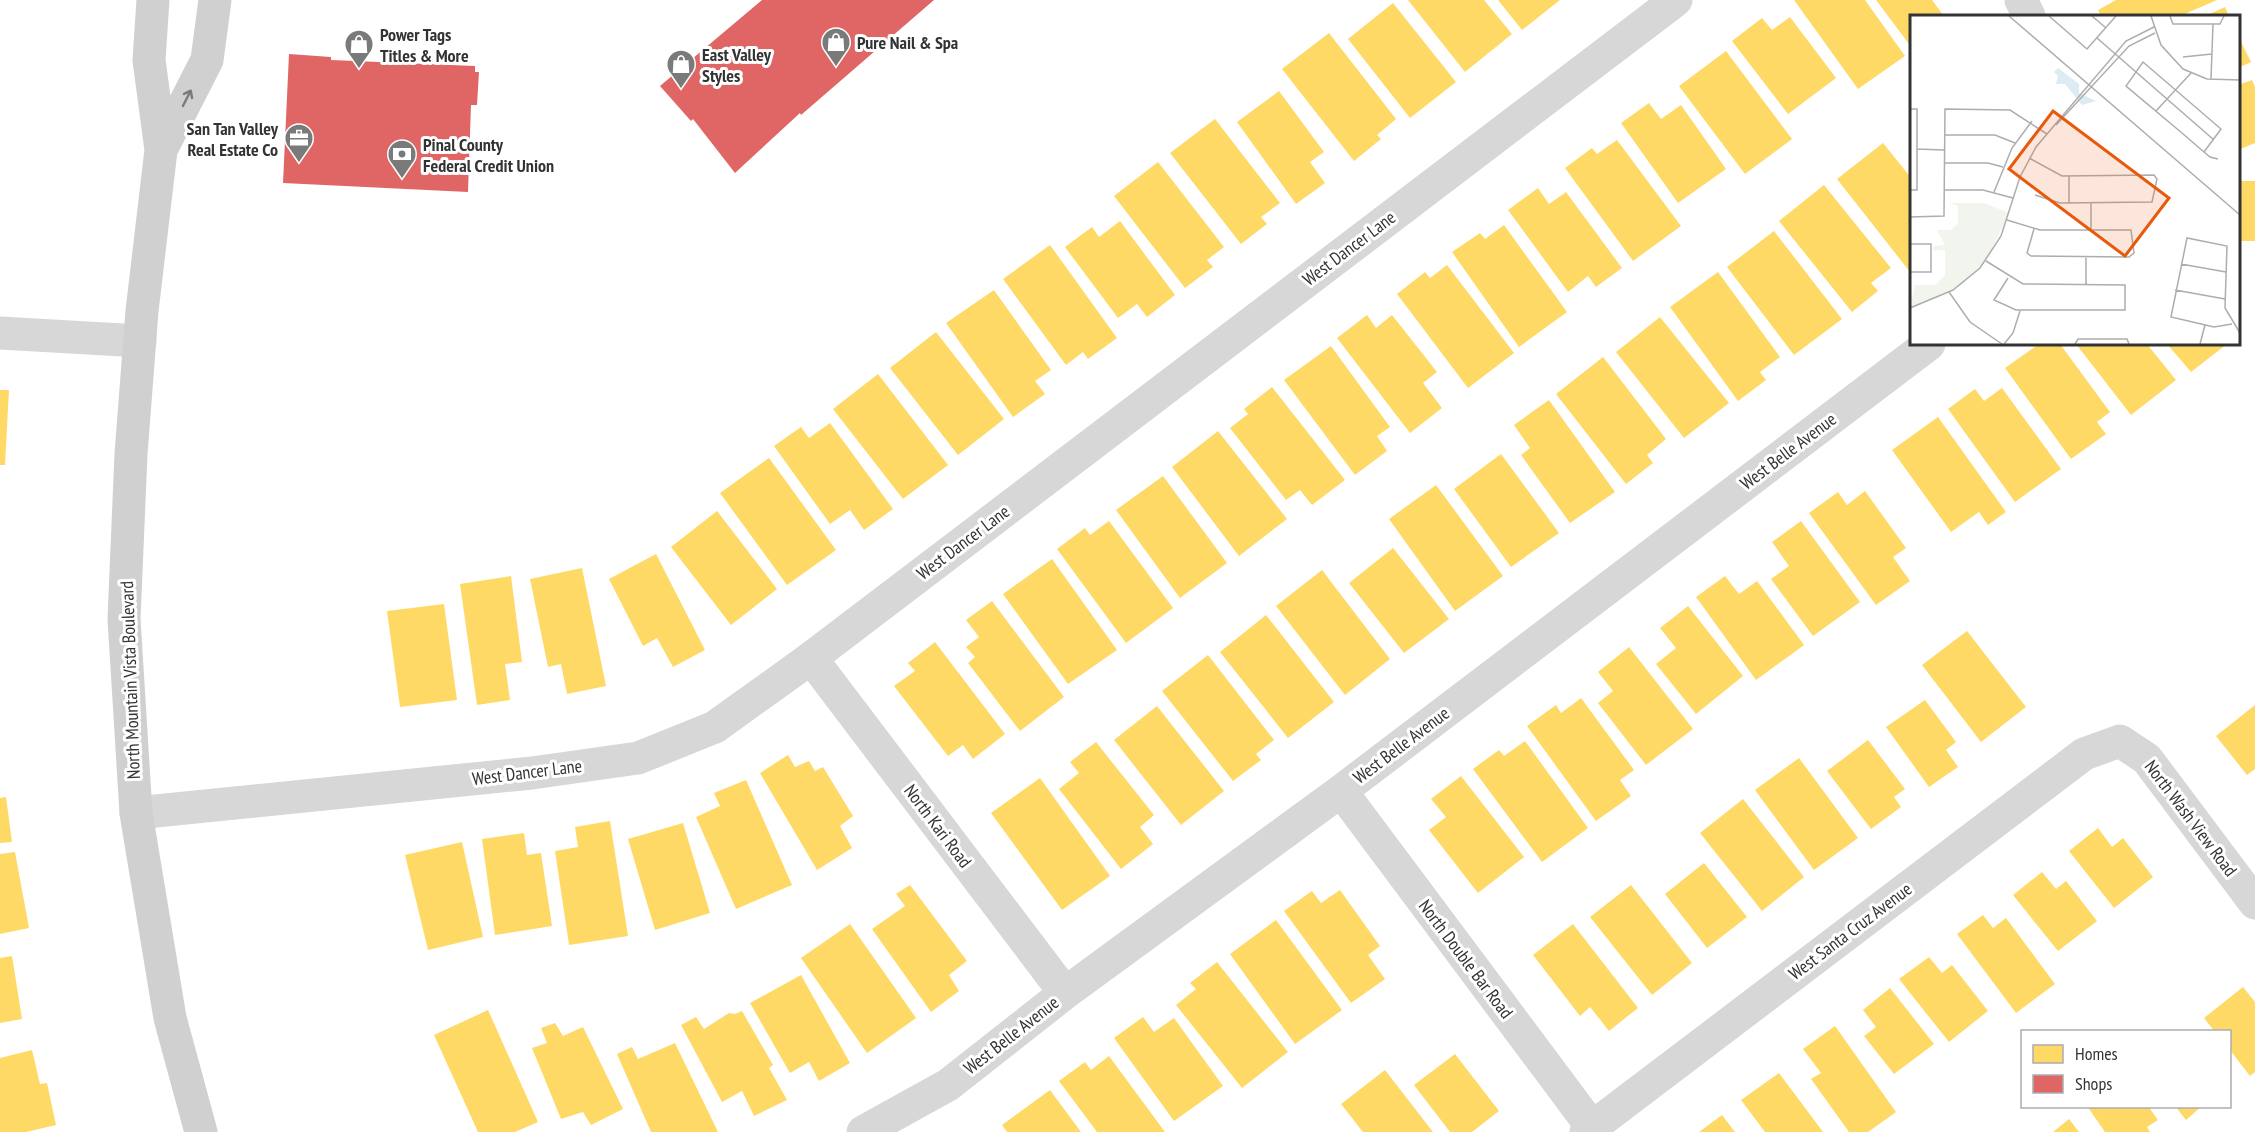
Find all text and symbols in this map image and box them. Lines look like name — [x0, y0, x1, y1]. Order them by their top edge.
inset map — [1910, 15, 2240, 345]
place label: Power Tags Titles & More — [380, 23, 469, 67]
shop icon: Pure Nail & Spa — [820, 26, 852, 68]
shop icon: Power Tags Titles & More — [343, 28, 375, 70]
place label: Pure Nail & Spa — [857, 31, 958, 54]
place label: East Valley Styles — [702, 43, 772, 87]
shop icon: East Valley Styles — [665, 48, 697, 90]
one-way arrow — [182, 90, 194, 108]
place label: San Tan Valley Real Estate Co — [187, 117, 279, 161]
office icon: San Tan Valley Real Estate Co — [283, 122, 315, 164]
place label: Pinal County Federal Credit Union — [423, 133, 554, 177]
bank icon: Pinal County Federal Credit Union — [386, 138, 418, 180]
street label: West Dancer Lane — [1298, 206, 1400, 290]
street label: West Belle Avenue — [1735, 407, 1841, 495]
street label: West Dancer Lane — [912, 500, 1014, 584]
street label: North Mountain Vista Boulevard — [115, 580, 145, 780]
street label: West Belle Avenue — [1348, 701, 1454, 789]
street label: West Dancer Lane — [471, 754, 583, 790]
street label: North Wash View Road — [2140, 755, 2242, 881]
street label: North Kari Road — [899, 780, 977, 872]
street label: West Santa Cruz Avenue — [1784, 877, 1916, 985]
street label: North Double Bar Road — [1414, 895, 1518, 1023]
street label: West Belle Avenue — [959, 991, 1063, 1079]
legend — [2021, 1030, 2231, 1108]
text: Homes — [2075, 1042, 2118, 1065]
text: Shops — [2075, 1072, 2112, 1095]

